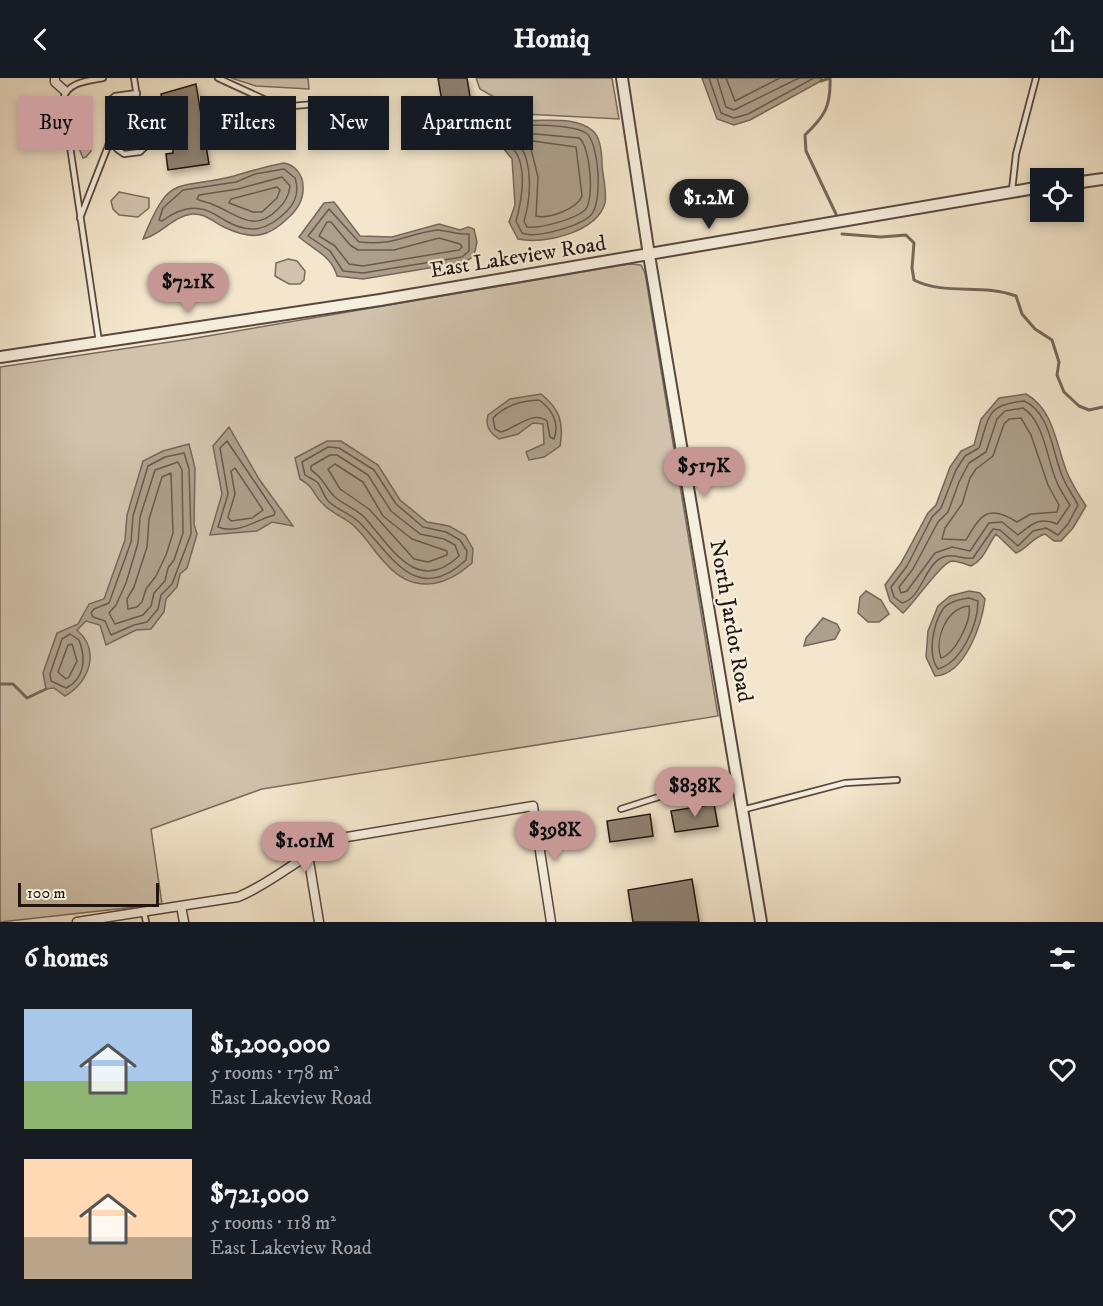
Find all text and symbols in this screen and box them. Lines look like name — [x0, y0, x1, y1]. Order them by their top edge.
text: Homiq — [514, 22, 590, 56]
icon: back — [24, 23, 57, 56]
icon: share — [1046, 23, 1079, 56]
chip: Buy — [18, 96, 93, 150]
chip: Rent — [105, 96, 188, 150]
chip: Filters — [200, 96, 296, 150]
chip: New — [308, 96, 389, 150]
chip: Apartment — [401, 96, 533, 150]
map controls — [1030, 168, 1084, 222]
button: locate — [1030, 168, 1084, 222]
pin: $1.2M — [667, 179, 751, 230]
text: $1.2M — [683, 186, 735, 211]
street label: East Lakeview Road — [428, 230, 608, 284]
pin: $721K — [146, 263, 230, 314]
text: $721K — [162, 270, 214, 295]
pin: $517K — [662, 447, 746, 498]
text: $517K — [678, 454, 730, 479]
street label: North Jardot Road — [703, 538, 759, 704]
pin: $838K — [653, 767, 737, 818]
text: $838K — [669, 774, 721, 799]
pin: $398K — [513, 811, 597, 862]
text: $398K — [529, 818, 581, 843]
pin: $1.01M — [256, 822, 354, 873]
text: $1.01M — [275, 829, 335, 854]
scale bar — [18, 880, 159, 908]
text: 100 m — [27, 883, 66, 903]
text: 6 homes — [24, 942, 108, 975]
icon: filters — [1046, 942, 1079, 975]
text: $1,200,000 — [210, 1028, 330, 1061]
icon: home — [72, 1033, 144, 1105]
icon: heart — [1046, 1053, 1079, 1086]
text: 5 rooms · 178 m² — [210, 1061, 339, 1086]
text: East Lakeview Road — [210, 1086, 372, 1111]
text: $721,000 — [210, 1178, 309, 1211]
icon: home — [72, 1183, 144, 1255]
icon: heart — [1046, 1203, 1079, 1236]
text: 5 rooms · 118 m² — [210, 1211, 336, 1236]
text: East Lakeview Road — [210, 1236, 372, 1261]

